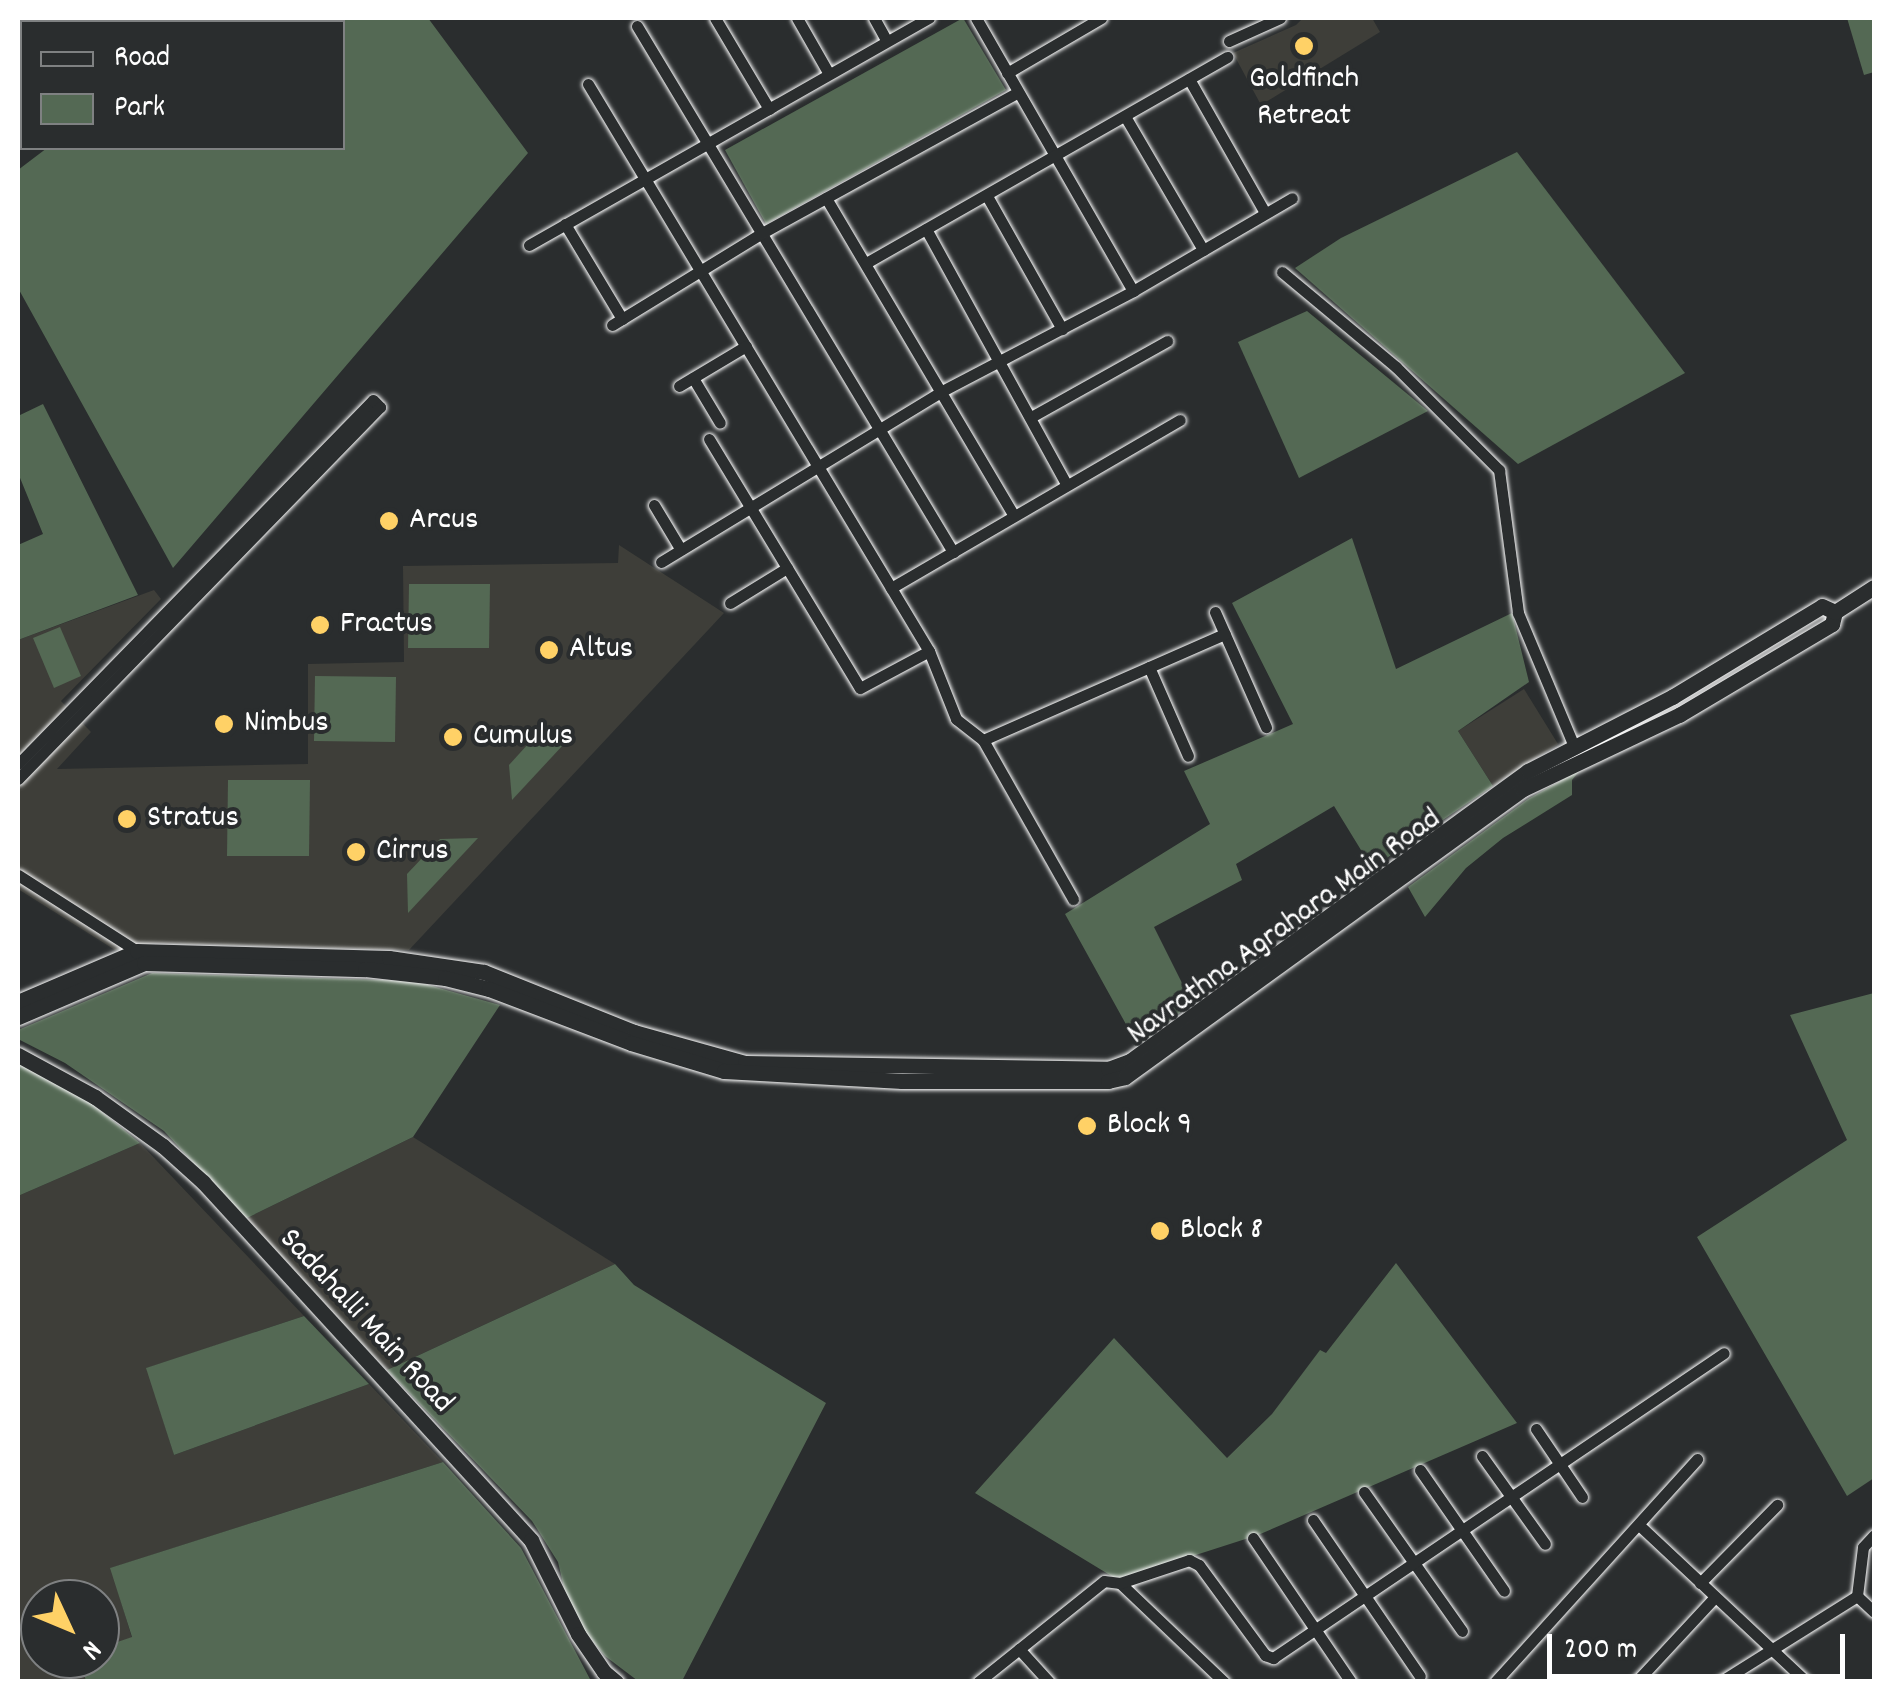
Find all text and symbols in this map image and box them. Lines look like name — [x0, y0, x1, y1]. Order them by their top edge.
legend — [20, 20, 345, 150]
marker: Goldfinch Retreat — [1293, 35, 1315, 57]
text: Road — [114, 38, 170, 81]
place label: Goldfinch Retreat — [1249, 62, 1359, 137]
text: Park — [114, 88, 165, 131]
place label: Arcus — [409, 502, 478, 540]
marker: Arcus — [378, 510, 400, 532]
place label: Fractus — [340, 606, 433, 644]
marker: Fractus — [309, 614, 331, 636]
place label: Altus — [569, 631, 633, 669]
marker: Altus — [538, 639, 560, 661]
place label: Nimbus — [244, 705, 329, 743]
marker: Nimbus — [213, 713, 235, 735]
place label: Cumulus — [473, 718, 573, 756]
marker: Cumulus — [442, 726, 464, 748]
place label: Stratus — [147, 800, 239, 838]
street label: Navrathna Agrahara Main Road — [1121, 801, 1449, 1055]
marker: Stratus — [116, 808, 138, 830]
place label: Cirrus — [376, 833, 449, 871]
marker: Cirrus — [345, 841, 367, 863]
place label: Block 9 — [1107, 1107, 1192, 1145]
marker: Block 9 — [1076, 1115, 1098, 1137]
place label: Block 8 — [1180, 1212, 1263, 1250]
marker: Block 8 — [1149, 1220, 1171, 1242]
street label: Sadahalli Main Road — [270, 1222, 460, 1422]
north arrow — [20, 1579, 120, 1679]
scale bar — [1552, 1614, 1850, 1676]
text: N — [71, 1630, 109, 1667]
text: 200 m — [1564, 1630, 1637, 1673]

